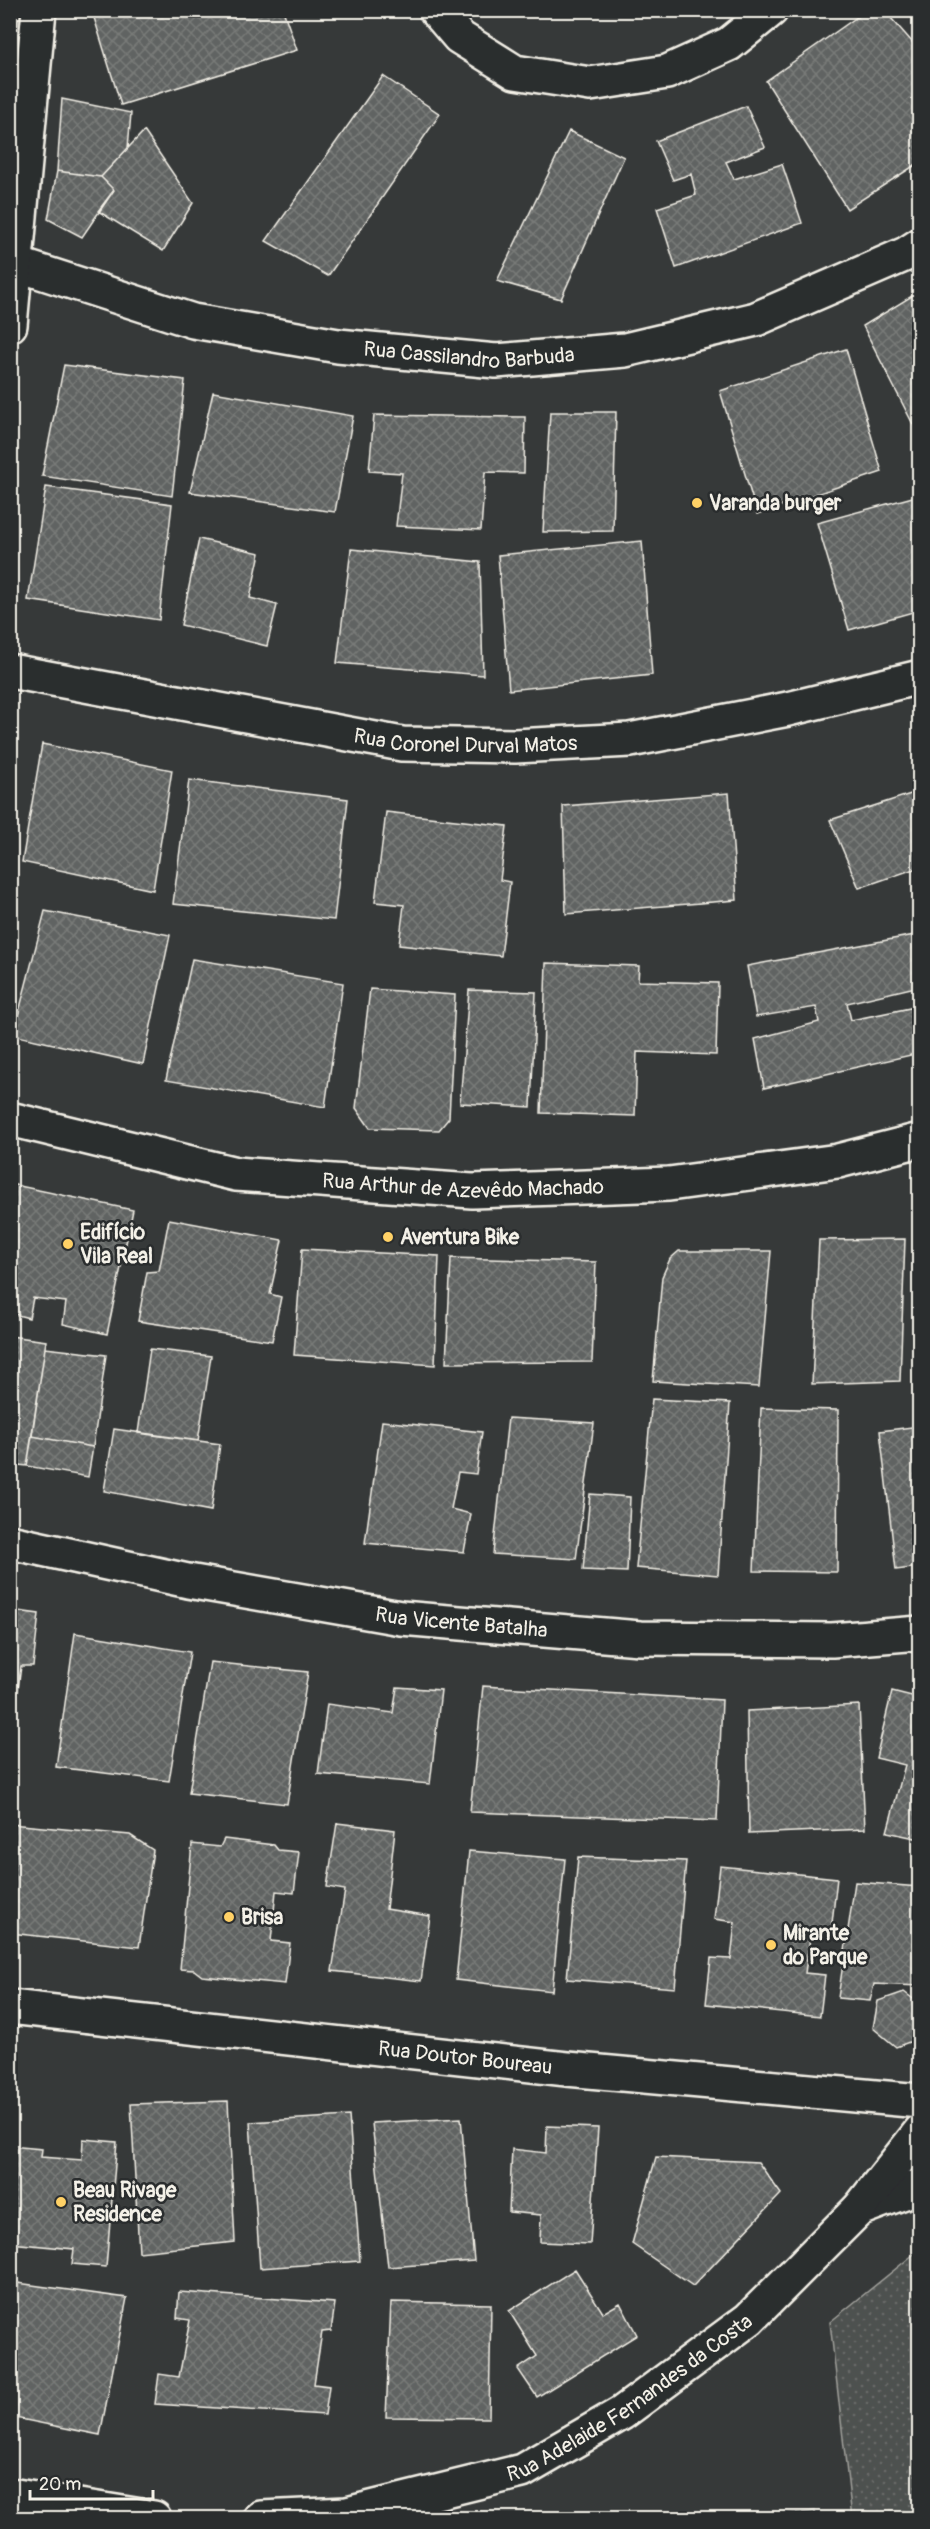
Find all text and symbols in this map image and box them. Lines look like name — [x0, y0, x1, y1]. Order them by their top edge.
street label: Rua Cassilandro Barbuda — [362, 335, 576, 375]
place label: Varanda burger — [709, 490, 842, 517]
marker: Varanda burger — [690, 496, 704, 510]
street label: Rua Coronel Durval Matos — [351, 722, 579, 760]
street label: Rua Arthur de Azevêdo Machado — [321, 1167, 604, 1205]
place label: Edifício Vila Real — [80, 1219, 153, 1270]
place label: Aventura Bike — [400, 1224, 520, 1251]
marker: Aventura Bike — [381, 1230, 395, 1244]
marker: Edifício Vila Real — [61, 1237, 75, 1251]
street label: Rua Vicente Batalha — [373, 1601, 549, 1644]
place label: Brisa — [241, 1904, 284, 1931]
marker: Brisa — [222, 1910, 236, 1924]
place label: Mirante do Parque — [783, 1920, 868, 1971]
marker: Mirante do Parque — [764, 1938, 778, 1952]
street label: Rua Doutor Boureau — [377, 2035, 554, 2081]
place label: Beau Rivage Residence — [73, 2177, 177, 2228]
marker: Beau Rivage Residence — [54, 2195, 68, 2209]
street label: Rua Adelaide Fernandes da Costa — [504, 2308, 758, 2488]
scale bar — [30, 2463, 153, 2501]
text: 20 m — [39, 2473, 81, 2496]

